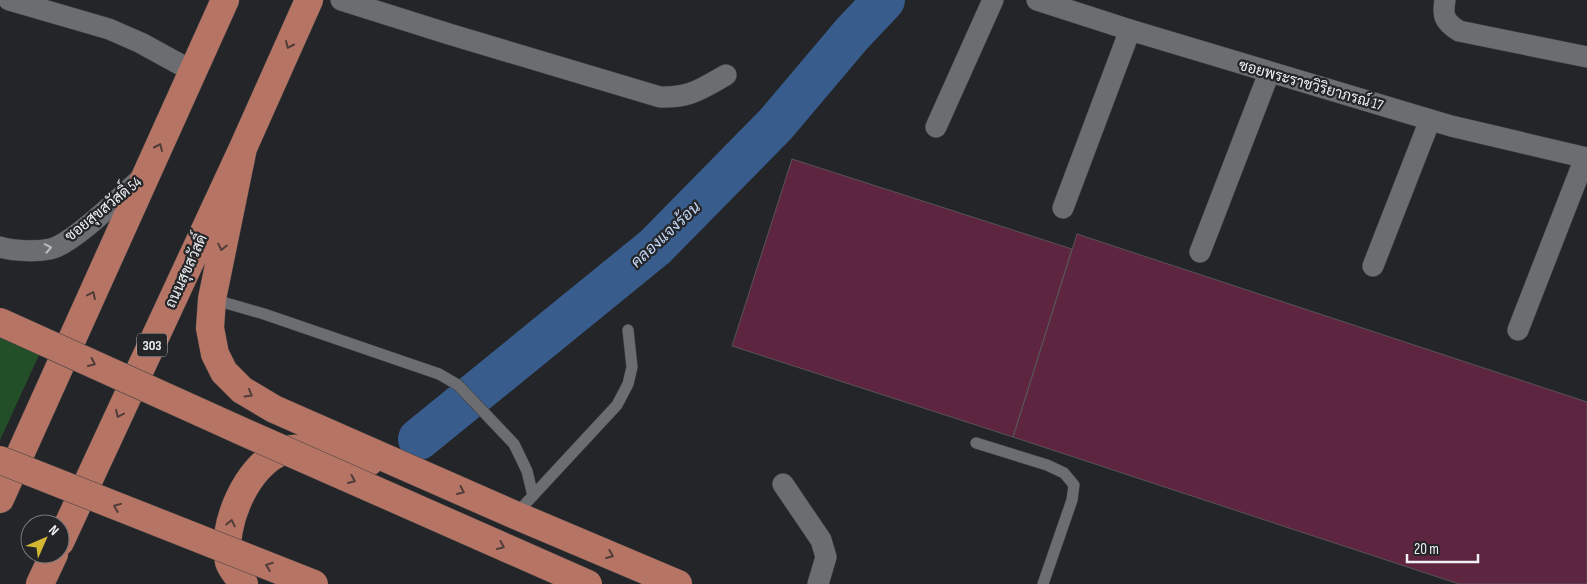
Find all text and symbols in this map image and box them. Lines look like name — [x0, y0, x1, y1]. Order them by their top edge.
one-way arrow — [285, 40, 295, 49]
street label: ซอยพระราชวิริยาภรณ์ 17 — [1236, 55, 1386, 115]
one-way arrow — [153, 143, 164, 152]
street label: ซอยสุขสวัสดิ์ 54 — [57, 168, 146, 247]
water label: คลองแจงร้อน — [625, 196, 705, 272]
street label: ถนนสุขสวัสดิ์ — [155, 229, 213, 312]
one-way arrow — [217, 242, 228, 251]
one-way arrow — [44, 243, 53, 254]
one-way arrow — [86, 291, 96, 300]
road number: 303 — [137, 334, 167, 356]
one-way arrow — [87, 357, 96, 368]
one-way arrow — [244, 388, 253, 398]
one-way arrow — [115, 409, 126, 418]
one-way arrow — [347, 474, 356, 485]
one-way arrow — [456, 484, 465, 495]
one-way arrow — [114, 503, 122, 513]
north arrow — [20, 514, 70, 564]
one-way arrow — [225, 518, 236, 527]
text: N — [45, 522, 62, 539]
scale bar — [1407, 532, 1478, 564]
one-way arrow — [496, 539, 505, 550]
text: 20 m — [1414, 540, 1439, 559]
one-way arrow — [605, 549, 614, 559]
one-way arrow — [265, 562, 274, 573]

